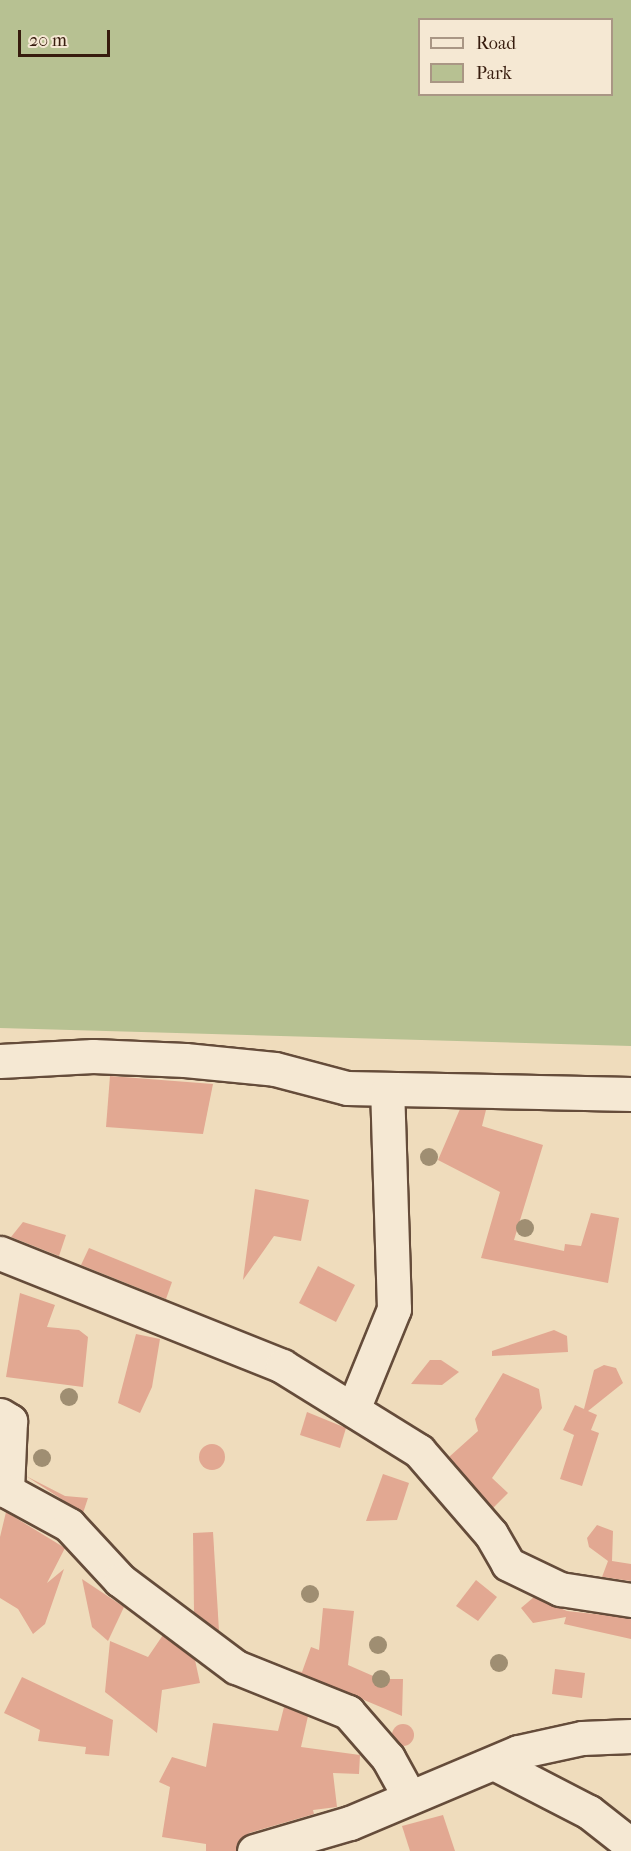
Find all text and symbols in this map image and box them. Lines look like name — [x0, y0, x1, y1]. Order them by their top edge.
scale bar — [21, 18, 112, 56]
legend — [418, 18, 613, 96]
text: 20 m — [29, 30, 67, 51]
text: Road — [476, 33, 516, 54]
text: Park — [476, 63, 512, 84]

